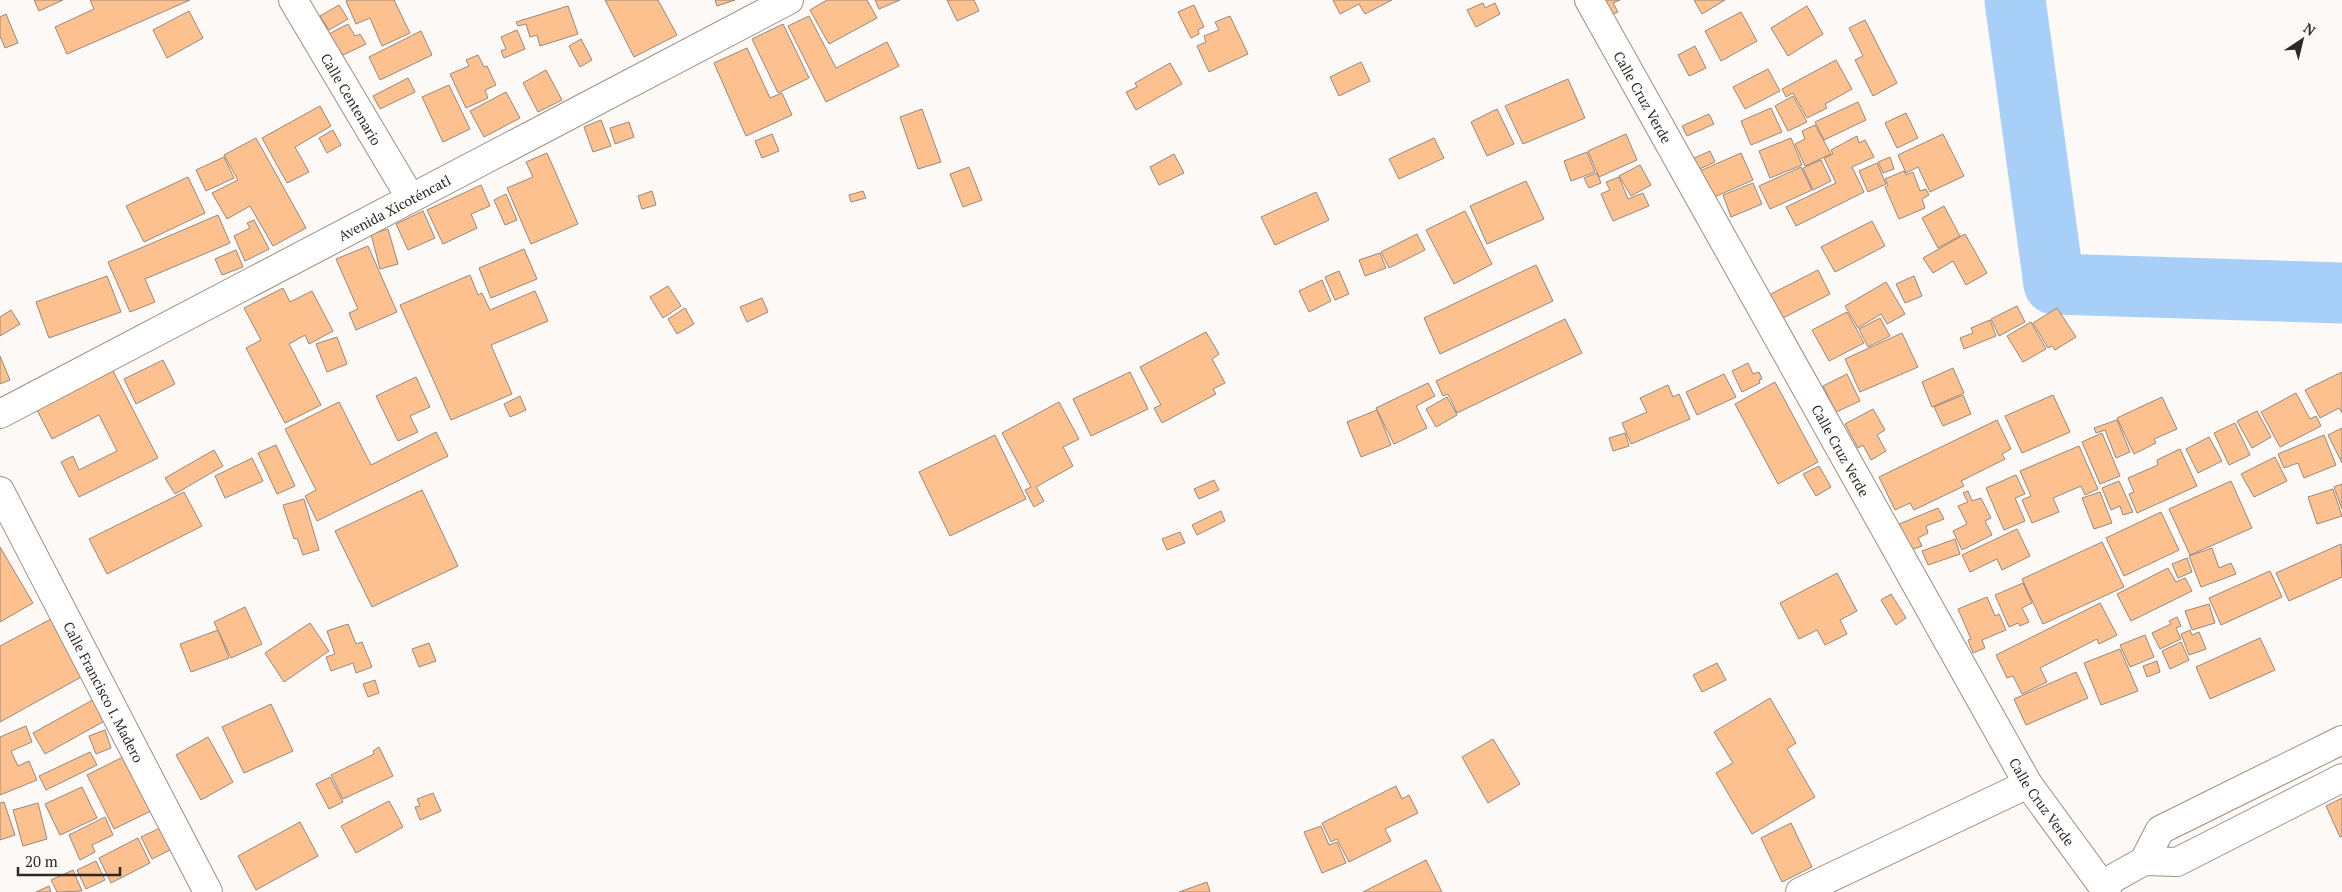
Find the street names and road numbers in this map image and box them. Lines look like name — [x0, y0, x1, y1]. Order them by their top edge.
street label: Calle Cruz Verde — [1610, 47, 1677, 146]
street label: Calle Centenario — [317, 49, 387, 149]
street label: Avenida Xicoténcatl — [335, 170, 454, 245]
street label: Calle Cruz Verde — [1808, 401, 1875, 500]
street label: Calle Francisco I. Madero — [60, 618, 149, 766]
street label: Calle Cruz Verde — [2006, 754, 2079, 849]

